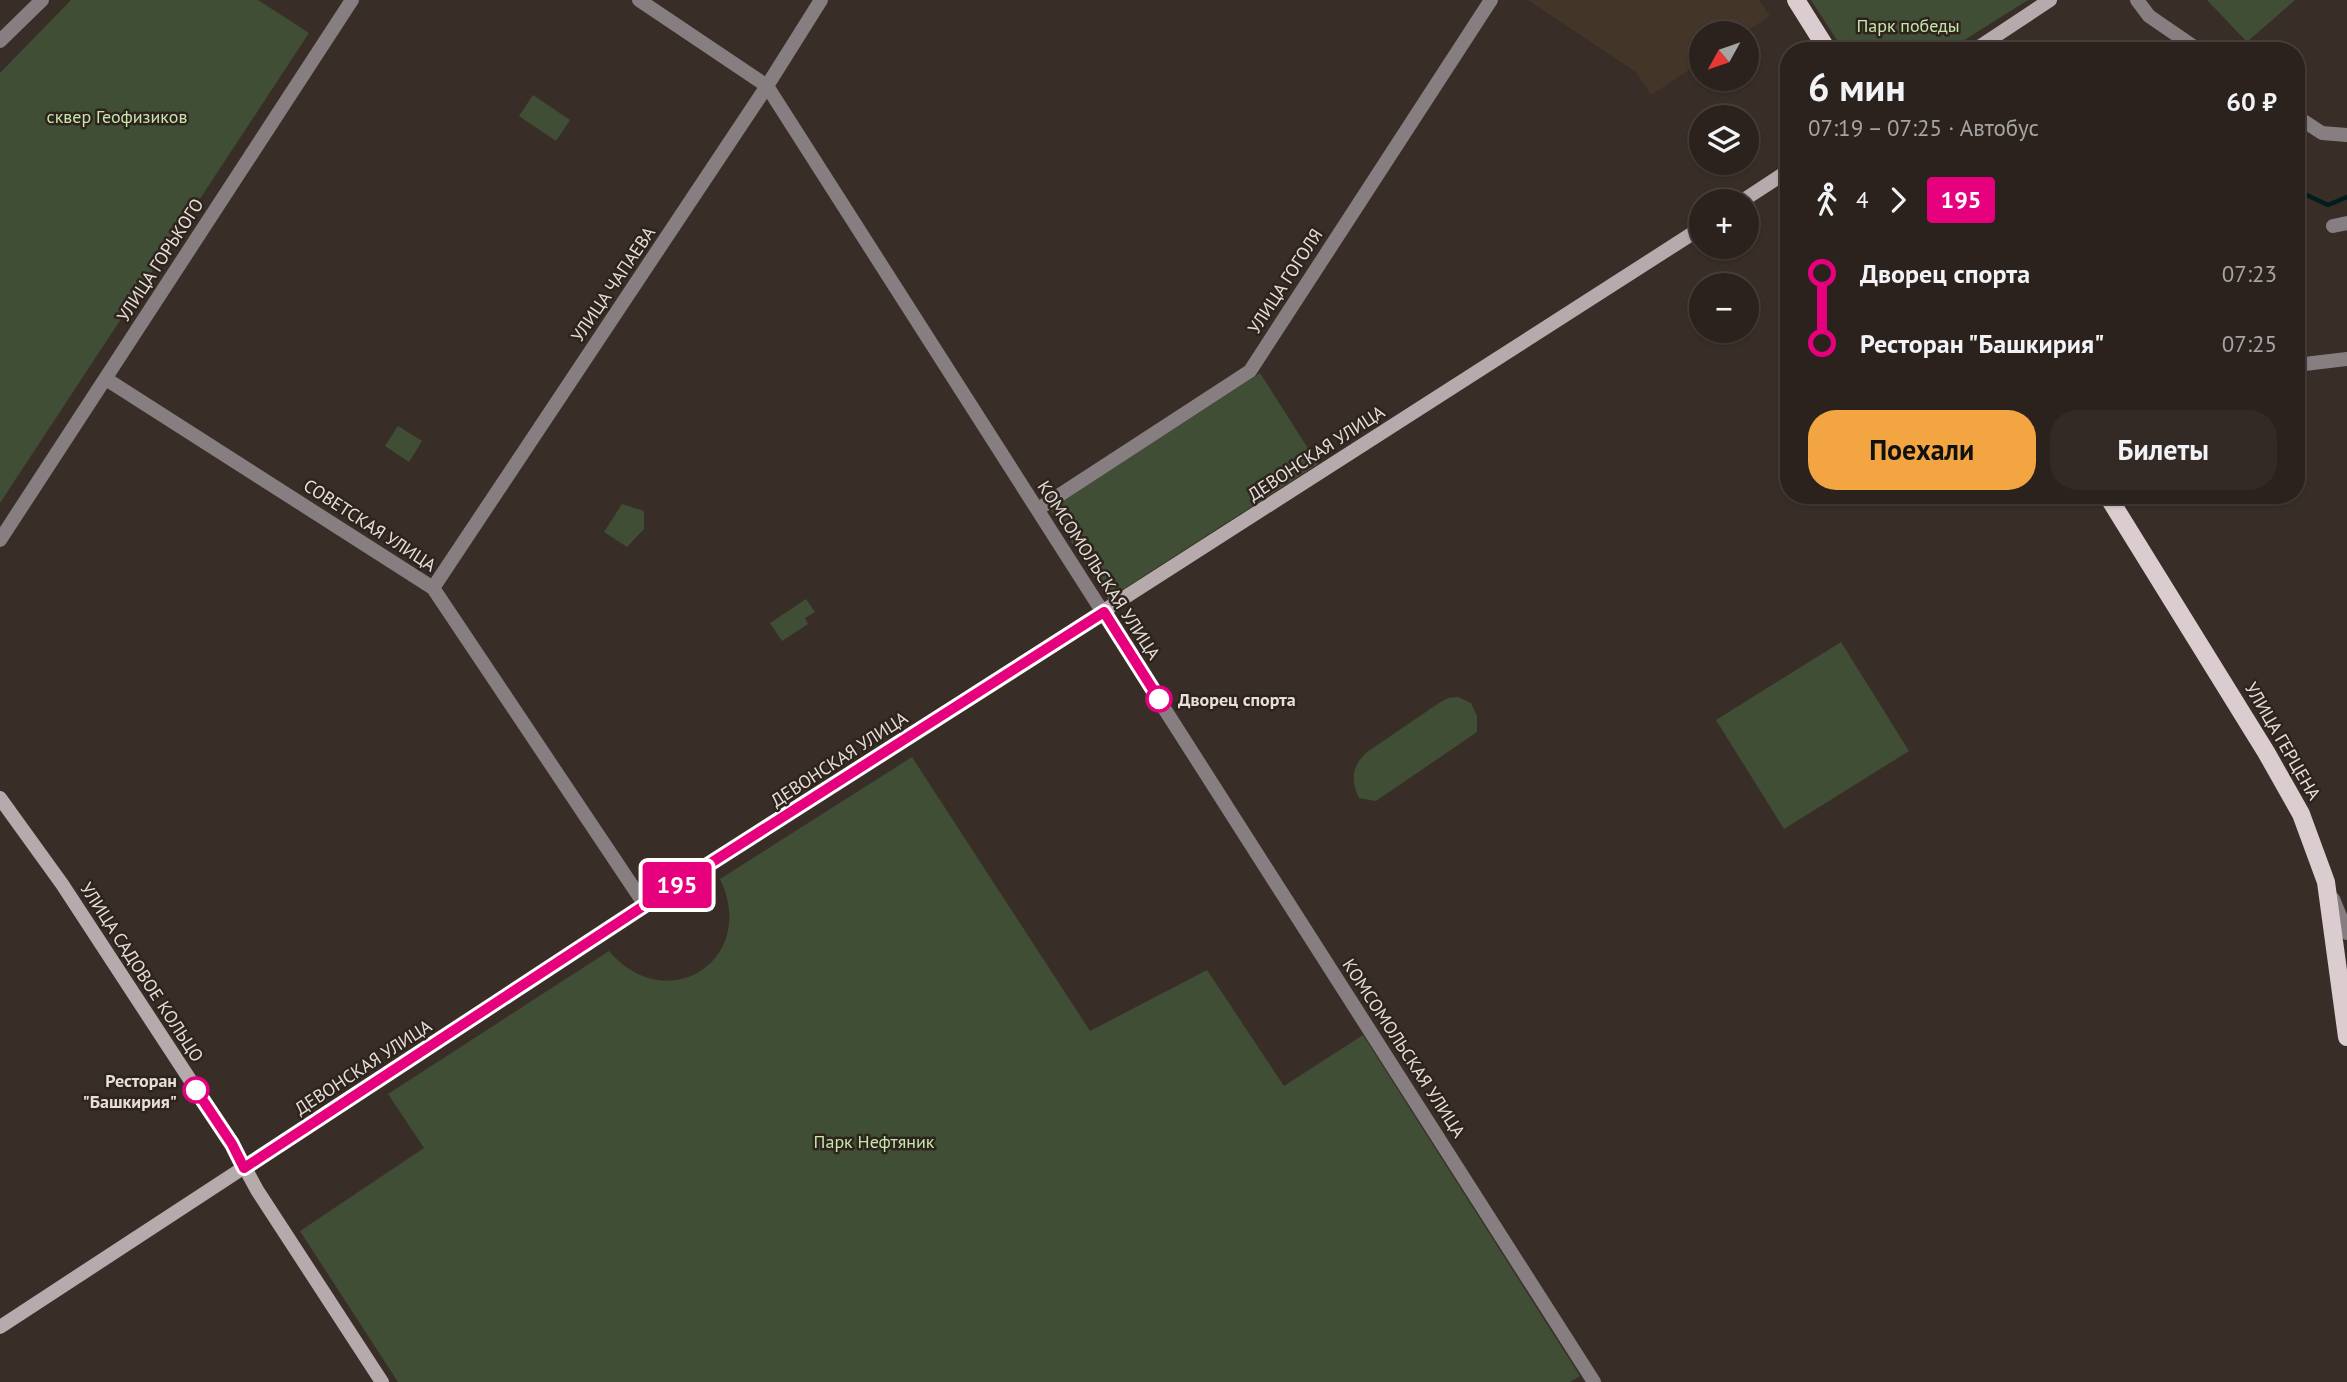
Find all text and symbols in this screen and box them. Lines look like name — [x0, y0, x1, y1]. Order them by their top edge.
park label: Парк победы — [1856, 14, 1960, 37]
north arrow — [1689, 21, 1759, 91]
map controls — [1689, 21, 1759, 343]
text: 6 мин — [1808, 62, 1906, 111]
text: 60 ₽ — [2226, 85, 2277, 118]
park label: cквер Геофизиков — [47, 105, 187, 128]
button: layers — [1689, 105, 1759, 175]
text: 07:19 – 07:25 · Автобус — [1808, 113, 2039, 142]
icon: walk — [1808, 181, 1846, 219]
icon: forward — [1879, 181, 1917, 219]
text: 195 — [1941, 184, 1981, 215]
text: 4 — [1856, 185, 1869, 214]
button: + — [1689, 189, 1759, 259]
street label: УЛИЦА ГОРЬКОГО — [112, 194, 208, 326]
street label: УЛИЦА ЧАПАЕВА — [566, 221, 660, 346]
street label: УЛИЦА ГОГОЛЯ — [1242, 224, 1328, 338]
text: Дворец спорта — [1860, 257, 2030, 290]
text: 07:23 — [2222, 259, 2277, 288]
button: − — [1689, 273, 1759, 343]
text: Ресторан "Башкирия" — [1860, 327, 2104, 360]
text: 07:25 — [2222, 329, 2277, 358]
street label: ДЕВОНСКАЯ УЛИЦА — [1243, 400, 1389, 506]
button: Поехали — [1808, 410, 2036, 490]
button: Билеты — [2050, 410, 2277, 490]
street label: СОВЕТСКАЯ УЛИЦА — [299, 474, 441, 577]
street label: КОМСОМОЛЬСКАЯ УЛИЦА — [1033, 476, 1166, 664]
street label: УЛИЦА ГЕРЦЕНА — [2240, 678, 2326, 804]
marker: Дворец спорта — [1146, 686, 1172, 712]
place label: Дворец спорта — [1178, 688, 1296, 711]
street label: ДЕВОНСКАЯ УЛИЦА — [766, 706, 912, 812]
line badge: 195 — [637, 862, 717, 908]
text: 195 — [657, 869, 697, 900]
street label: УЛИЦА САДОВОЕ КОЛЬЦО — [75, 878, 209, 1066]
street label: КОМСОМОЛЬСКАЯ УЛИЦА — [1338, 954, 1471, 1142]
street label: ДЕВОНСКАЯ УЛИЦА — [290, 1014, 436, 1120]
place label: Ресторан "Башкирия" — [83, 1069, 177, 1113]
marker: Ресторан "Башкирия" — [183, 1077, 209, 1103]
park label: Парк Нефтяник — [814, 1130, 935, 1153]

